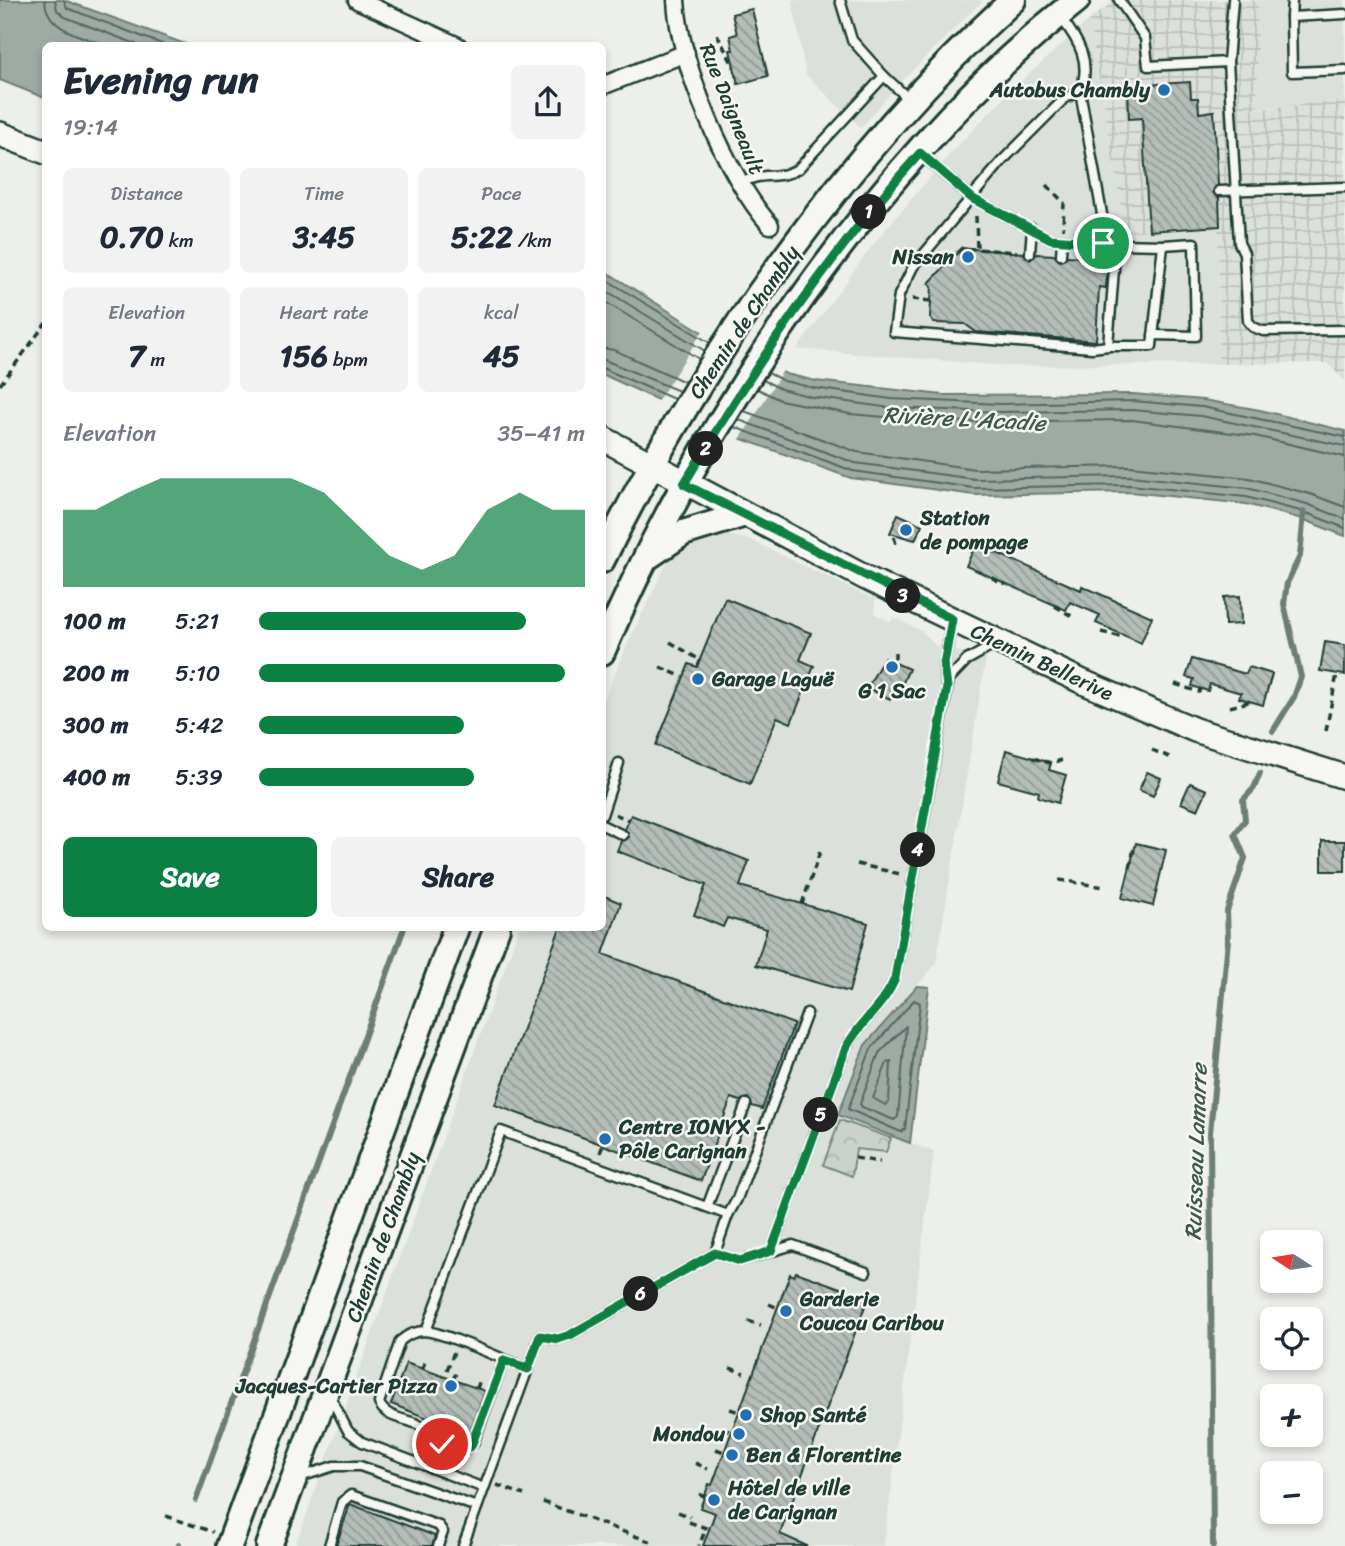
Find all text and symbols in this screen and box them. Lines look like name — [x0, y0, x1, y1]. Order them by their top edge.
street label: Rue Daigneault — [688, 38, 776, 180]
text: Evening run — [63, 47, 259, 114]
button: share — [511, 65, 585, 139]
place label: Autobus Chambly — [989, 71, 1151, 109]
marker: Autobus Chambly — [1156, 82, 1172, 98]
text: 19:14 — [63, 107, 118, 148]
text: Distance — [111, 177, 183, 210]
text: Time — [304, 177, 344, 210]
text: Pace — [481, 177, 521, 210]
pin: 1 — [852, 194, 886, 230]
text: 1 — [864, 195, 873, 228]
text: 0.70 — [100, 210, 164, 264]
text: 3:45 — [293, 210, 355, 264]
text: 5:22 — [451, 210, 513, 264]
pin — [1073, 213, 1133, 273]
text: km — [164, 224, 194, 257]
text: /km — [513, 224, 552, 257]
icon: arrive — [1084, 224, 1122, 262]
street label: Chemin de Chambly — [678, 237, 810, 407]
place label: Nissan — [891, 238, 955, 276]
marker: Nissan — [960, 249, 976, 265]
text: Elevation — [108, 296, 185, 329]
text: Heart rate — [279, 296, 369, 329]
text: kcal — [484, 296, 519, 329]
text: 7 — [128, 329, 145, 383]
text: 156 — [280, 329, 328, 383]
text: 45 — [483, 329, 520, 383]
text: m — [145, 343, 165, 376]
text: bpm — [328, 343, 368, 376]
water label: Rivière L'Acadie — [882, 394, 1048, 444]
text: Elevation — [63, 413, 156, 454]
text: 35–41 m — [497, 413, 585, 454]
pin: 2 — [688, 432, 724, 466]
text: 2 — [700, 432, 711, 465]
place label: Station de pompage — [919, 499, 1028, 561]
marker: Station de pompage — [898, 522, 914, 538]
pin: 3 — [886, 578, 920, 614]
text: 3 — [897, 579, 908, 612]
text: 100 m — [63, 601, 126, 642]
text: 5:21 — [175, 601, 219, 642]
street label: Chemin Bellerive — [964, 612, 1120, 712]
text: 200 m — [63, 653, 129, 694]
text: 5:10 — [175, 653, 220, 694]
marker: G 1 Sac — [884, 659, 900, 675]
place label: Garage Laguë — [711, 660, 835, 698]
marker: Garage Laguë — [690, 671, 706, 687]
place label: G 1 Sac — [857, 672, 926, 710]
text: 300 m — [63, 705, 128, 746]
text: 5:42 — [175, 705, 224, 746]
text: 400 m — [63, 757, 130, 798]
text: 5:39 — [175, 757, 223, 798]
pin: 4 — [900, 832, 936, 868]
text: 4 — [912, 833, 923, 866]
button: Save — [63, 837, 317, 917]
button: Share — [331, 837, 585, 917]
water label: Ruisseau Lamarre — [1172, 1061, 1220, 1241]
pin: 5 — [804, 1098, 838, 1132]
text: 5 — [815, 1098, 826, 1131]
place label: Centre IONYX - Pôle Carignan — [618, 1108, 766, 1170]
marker: Centre IONYX - Pôle Carignan — [597, 1131, 613, 1147]
street label: Chemin de Chambly — [334, 1146, 432, 1328]
north arrow — [1260, 1230, 1323, 1293]
map controls — [1260, 1230, 1323, 1524]
pin: 6 — [624, 1276, 658, 1312]
text: 6 — [635, 1277, 646, 1310]
place label: Garderie Coucou Caribou — [799, 1280, 945, 1342]
marker: Garderie Coucou Caribou — [778, 1303, 794, 1319]
button: locate — [1260, 1307, 1323, 1370]
place label: Jacques-Cartier Pizza — [235, 1367, 438, 1405]
marker: Jacques-Cartier Pizza — [443, 1378, 459, 1394]
button: + — [1260, 1384, 1323, 1447]
place label: Shop Santé — [759, 1396, 867, 1434]
marker: Shop Santé — [738, 1407, 754, 1423]
pin — [412, 1414, 472, 1474]
place label: Mondou — [652, 1415, 726, 1453]
icon: check — [423, 1425, 461, 1463]
marker: Mondou — [731, 1426, 747, 1442]
place label: Ben & Florentine — [746, 1436, 902, 1474]
marker: Ben & Florentine — [724, 1447, 740, 1463]
button: − — [1260, 1461, 1323, 1524]
place label: Hôtel de ville de Carignan — [727, 1469, 851, 1531]
marker: Hôtel de ville de Carignan — [706, 1492, 722, 1508]

